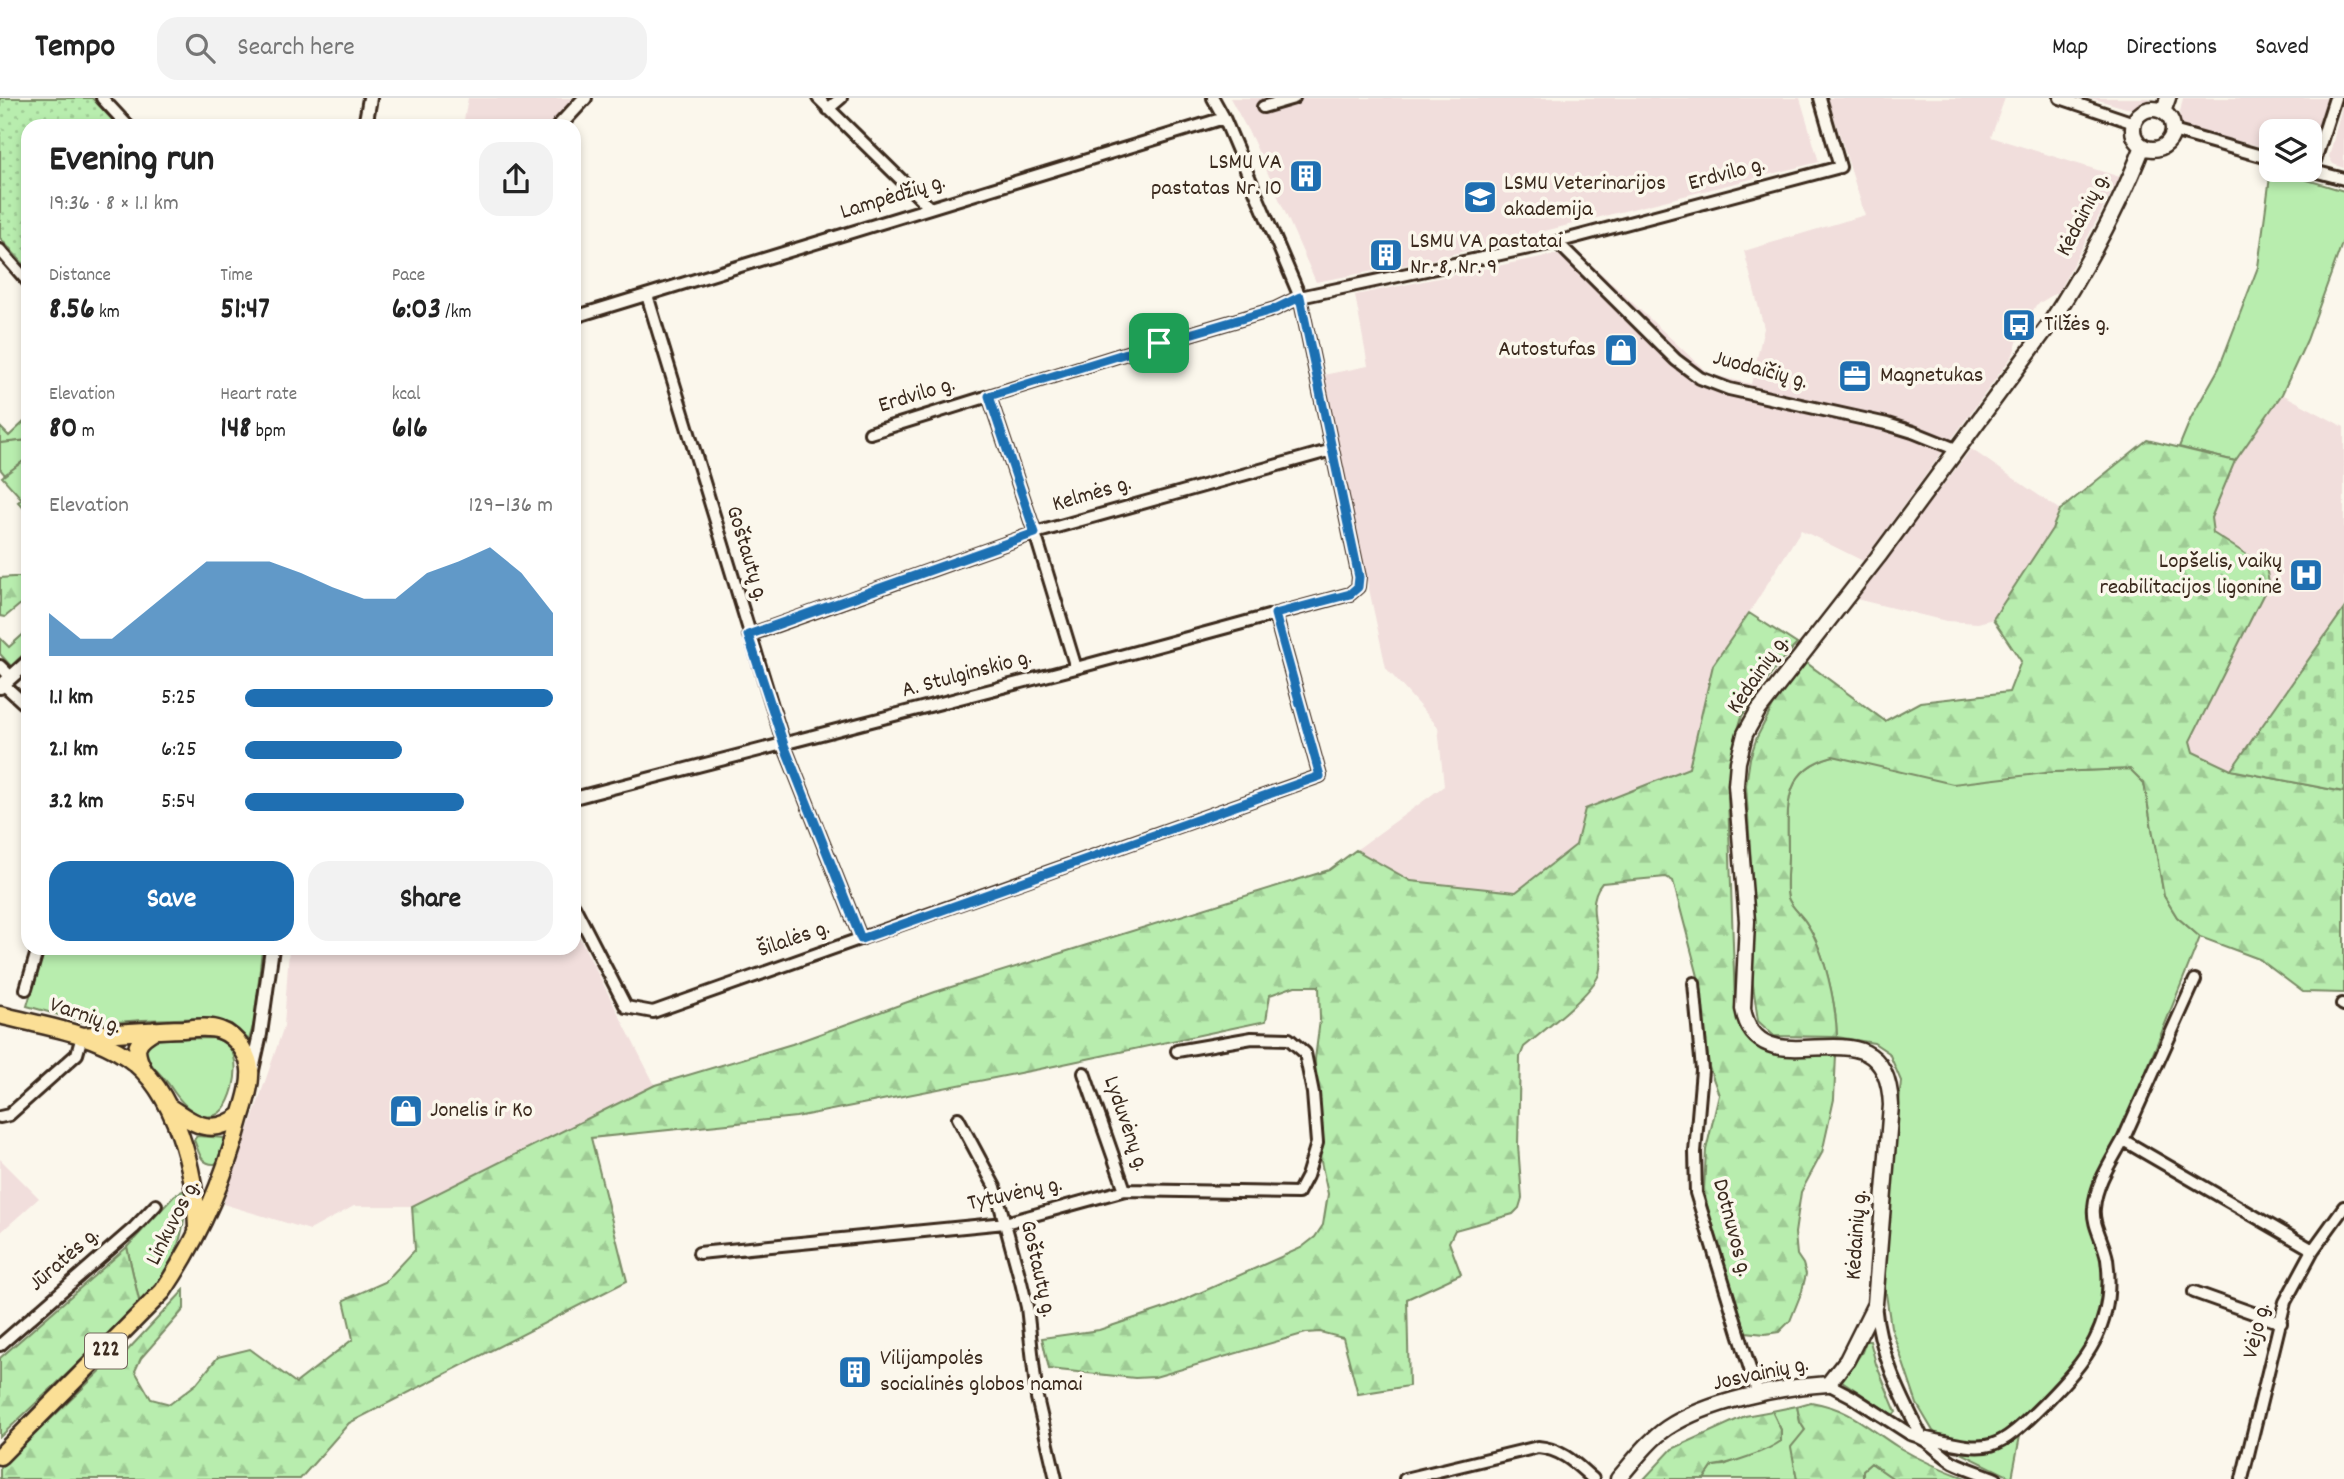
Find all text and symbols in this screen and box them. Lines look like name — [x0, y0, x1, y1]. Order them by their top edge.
search box — [157, 17, 647, 80]
text: Tempo — [35, 25, 115, 72]
icon: search — [181, 29, 219, 67]
text: Search here — [237, 30, 355, 67]
text: Map — [2052, 31, 2088, 65]
text: Directions — [2126, 31, 2217, 65]
text: Saved — [2255, 31, 2309, 65]
map controls — [2259, 119, 2322, 182]
button: layers — [2259, 119, 2322, 182]
text: Evening run — [49, 134, 214, 189]
button: share — [479, 142, 553, 216]
place label: LSMU VA pastatas Nr. 10 — [1151, 147, 1282, 206]
street label: Erdvilo g. — [1685, 149, 1769, 201]
building icon: LSMU VA pastatas Nr. 10 — [1287, 157, 1325, 195]
street label: Lampėdžių g. — [836, 166, 950, 230]
street label: Kėdainių g. — [2049, 167, 2119, 263]
place label: LSMU Veterinarijos akademija — [1504, 168, 1666, 227]
school or university icon: LSMU Veterinarijos akademija — [1461, 178, 1499, 216]
text: 19:36 · 8 × 1.1 km — [49, 188, 179, 221]
place label: LSMU VA pastatai Nr. 8, Nr. 9 — [1410, 226, 1562, 285]
building icon: LSMU VA pastatai Nr. 8, Nr. 9 — [1367, 236, 1405, 274]
text: Distance — [49, 263, 111, 290]
text: Time — [220, 263, 253, 290]
text: Pace — [392, 263, 425, 290]
text: 8.56 — [49, 290, 95, 333]
text: 51:47 — [220, 290, 270, 333]
text: 6:03 — [392, 290, 441, 333]
text: km — [95, 300, 120, 327]
text: /km — [441, 300, 472, 327]
bus stop icon: Tilžės g. — [2000, 306, 2038, 344]
place label: Tilžės g. — [2044, 309, 2110, 342]
pin — [1129, 313, 1189, 373]
icon: arrive — [1140, 324, 1178, 362]
shop icon: Autostufas — [1602, 331, 1640, 369]
place label: Autostufas — [1498, 334, 1596, 367]
street label: Juodaičių g. — [1709, 343, 1811, 399]
office icon: Magnetukas — [1836, 357, 1874, 395]
place label: Magnetukas — [1880, 360, 1983, 393]
street label: Erdvilo g. — [875, 369, 959, 423]
text: Elevation — [49, 382, 115, 409]
text: Heart rate — [220, 382, 297, 409]
text: kcal — [392, 382, 421, 409]
text: 80 — [49, 409, 77, 452]
text: 148 — [220, 409, 251, 452]
text: 616 — [392, 409, 428, 452]
text: m — [77, 419, 95, 446]
text: bpm — [251, 419, 286, 446]
street label: Kelmės g. — [1049, 468, 1135, 522]
text: Elevation — [49, 490, 129, 523]
text: 129–136 m — [468, 490, 553, 523]
street label: Goštautų g. — [716, 502, 776, 606]
place label: Lopšelis, vaikų reabilitacijos ligoninė — [2099, 546, 2282, 605]
hospital icon: Lopšelis, vaikų reabilitacijos ligoninė — [2287, 556, 2325, 594]
street label: Kėdainių g. — [1720, 629, 1798, 721]
street label: A. Stulginskio g. — [898, 642, 1036, 708]
text: 1.1 km — [49, 682, 93, 715]
text: 5:25 — [161, 682, 196, 715]
text: 2.1 km — [49, 734, 98, 767]
text: 6:25 — [161, 734, 197, 767]
text: 3.2 km — [49, 786, 104, 819]
text: 5:54 — [161, 786, 196, 819]
button: Save — [49, 861, 294, 941]
button: Share — [308, 861, 553, 941]
street label: Šilalės g. — [754, 912, 834, 968]
street label: Varnių g. — [45, 989, 125, 1045]
street label: Lyduvėnų g. — [1093, 1072, 1157, 1176]
shop icon: Jonelis ir Ko — [387, 1092, 425, 1130]
place label: Jonelis ir Ko — [430, 1095, 533, 1128]
street label: Tytuvėnų g. — [965, 1169, 1065, 1221]
street label: Linkuvos g. — [138, 1174, 210, 1272]
street label: Dotnuvos g. — [1702, 1176, 1760, 1280]
street label: Kėdainių g. — [1838, 1189, 1878, 1281]
street label: Goštautų g. — [1010, 1217, 1064, 1321]
street label: Jūratės g. — [22, 1220, 108, 1300]
street label: Vėjo g. — [2235, 1300, 2281, 1362]
road number: 222 — [85, 1334, 127, 1368]
place label: Vilijampolės socialinės globos namai — [880, 1343, 1082, 1402]
street label: Josvainių g. — [1710, 1349, 1812, 1401]
building icon: Vilijampolės socialinės globos namai — [836, 1353, 874, 1391]

